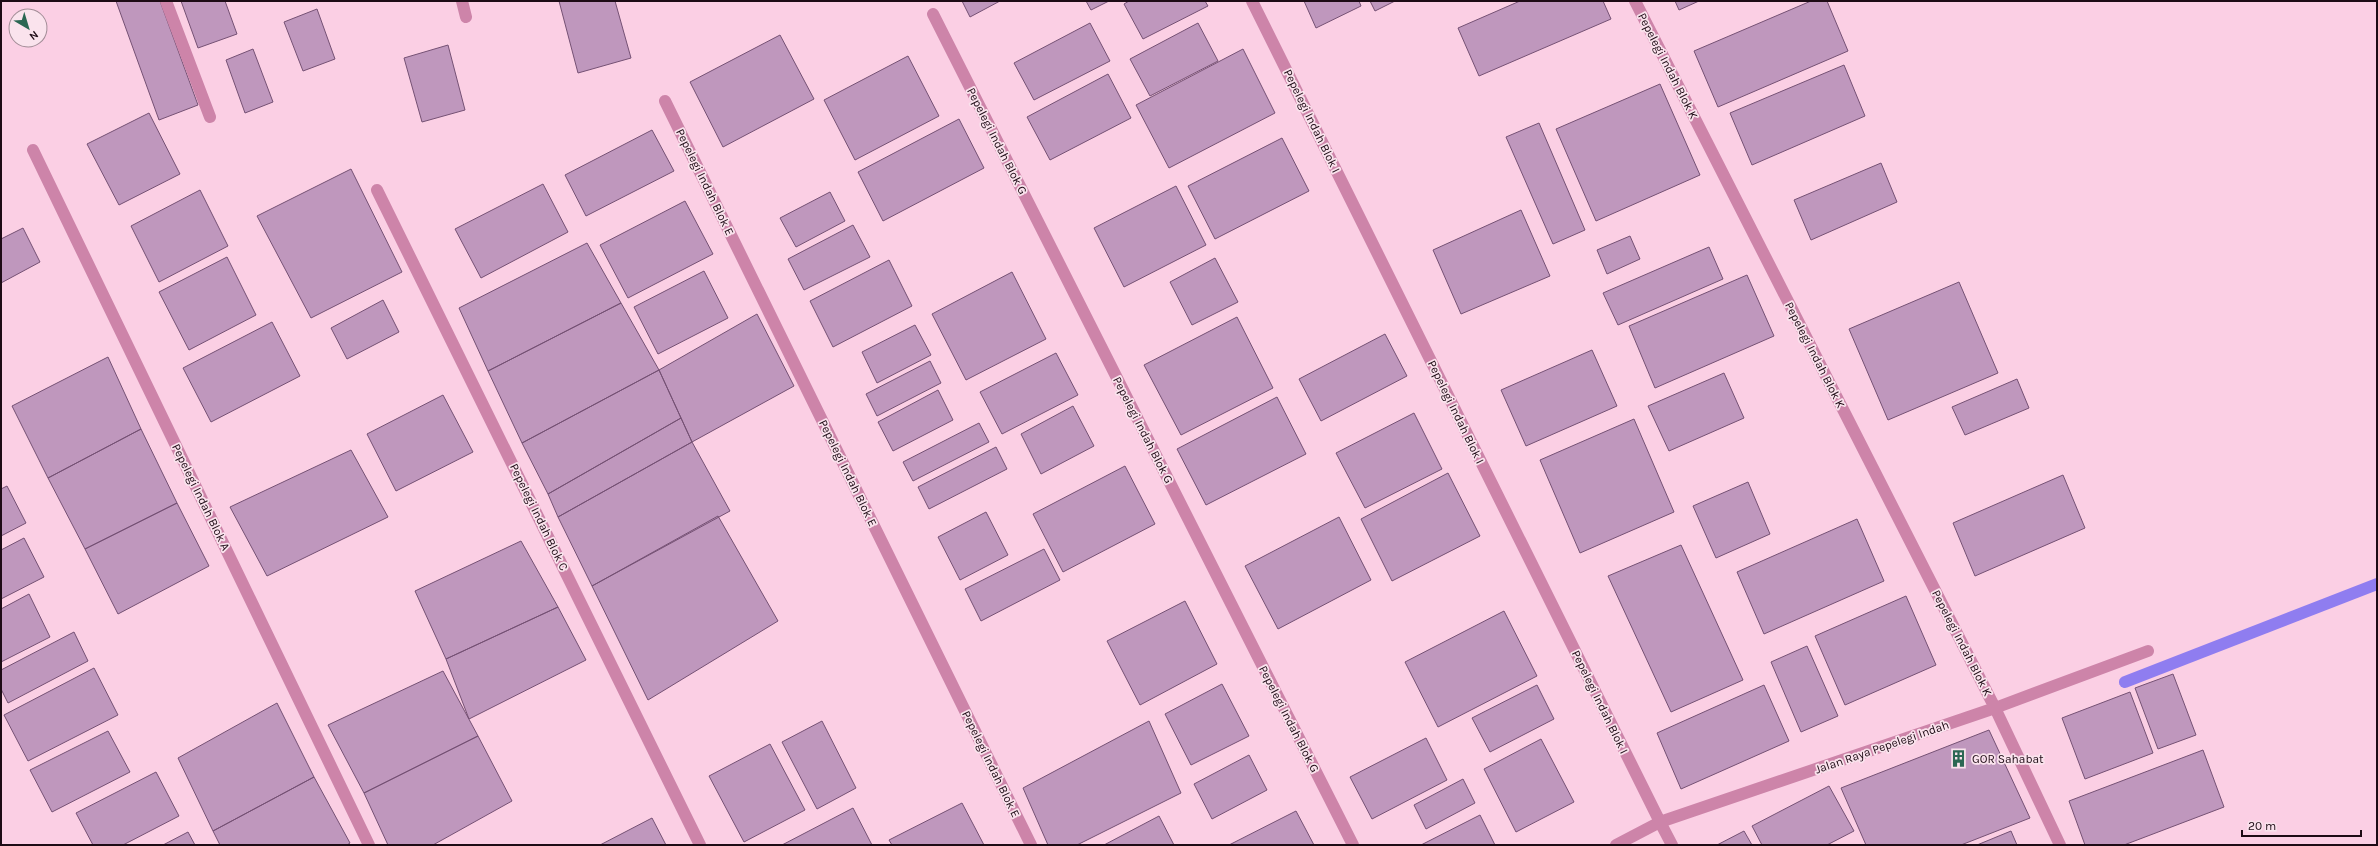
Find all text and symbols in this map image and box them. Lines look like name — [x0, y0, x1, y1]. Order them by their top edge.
north arrow — [8, 8, 48, 48]
street label: Pepelegi Indah Blok K — [1635, 11, 1701, 122]
text: N — [27, 28, 41, 43]
street label: Pepelegi Indah Blok I — [1281, 67, 1343, 175]
street label: Pepelegi Indah Blok G — [964, 85, 1030, 197]
street label: Pepelegi Indah Blok E — [673, 126, 737, 238]
street label: Pepelegi Indah Blok K — [1782, 300, 1848, 411]
street label: Pepelegi Indah Blok I — [1425, 358, 1487, 466]
street label: Pepelegi Indah Blok G — [1110, 374, 1176, 486]
street label: Pepelegi Indah Blok E — [816, 417, 880, 529]
street label: Pepelegi Indah Blok A — [169, 441, 233, 553]
street label: Pepelegi Indah Blok C — [507, 461, 571, 573]
street label: Pepelegi Indah Blok K — [1929, 588, 1995, 699]
street label: Pepelegi Indah Blok I — [1569, 648, 1631, 756]
street label: Pepelegi Indah Blok G — [1256, 663, 1322, 775]
street label: Pepelegi Indah Blok E — [959, 708, 1023, 820]
street label: Jalan Raya Pepelegi Indah — [1813, 717, 1951, 777]
building icon: GOR Sahabat — [1949, 749, 1969, 769]
place label: GOR Sahabat — [1972, 752, 2044, 766]
scale bar — [2242, 812, 2361, 838]
text: 20 m — [2248, 819, 2276, 833]

